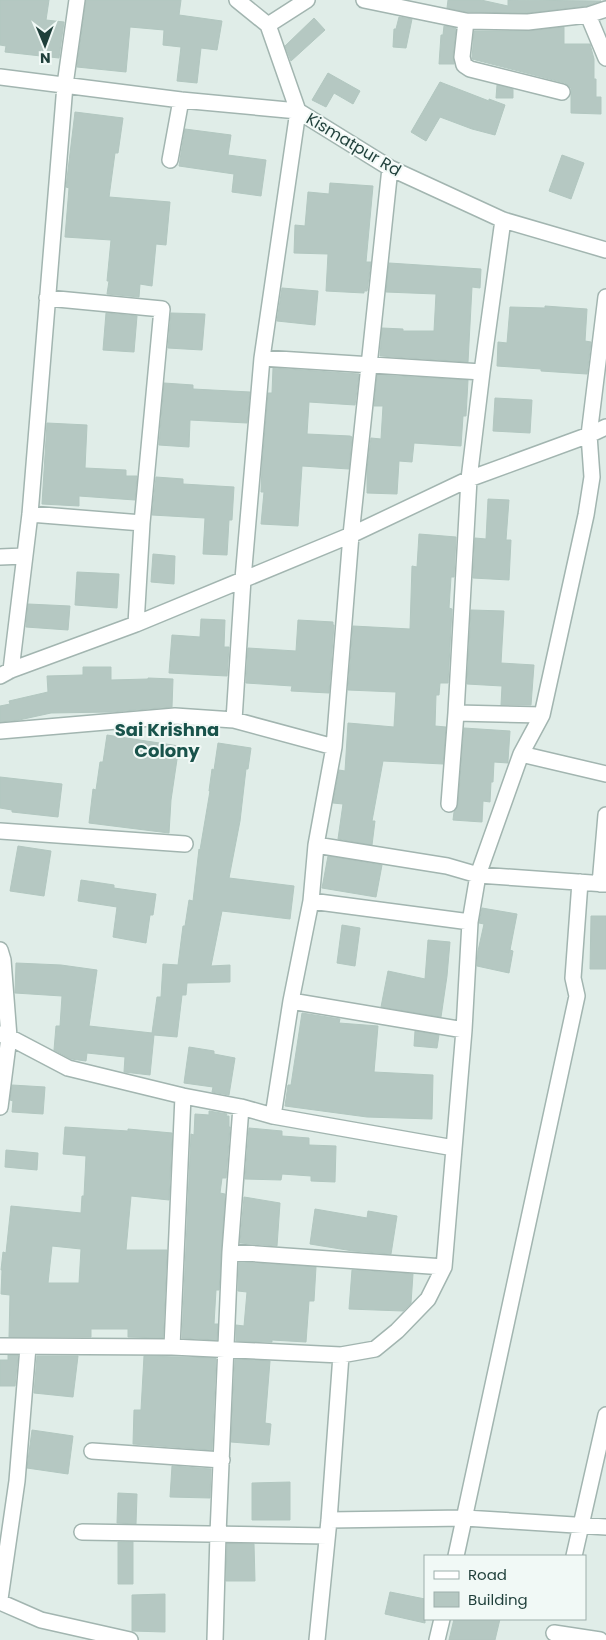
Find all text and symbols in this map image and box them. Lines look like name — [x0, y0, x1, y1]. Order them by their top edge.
north arrow — [20, 20, 70, 70]
text: N — [40, 48, 51, 68]
street label: Kismatpur Rd — [302, 107, 405, 182]
district label: Sai Krishna Colony — [115, 717, 219, 763]
legend — [424, 1555, 586, 1620]
text: Road — [468, 1564, 507, 1585]
text: Building — [468, 1589, 528, 1610]

